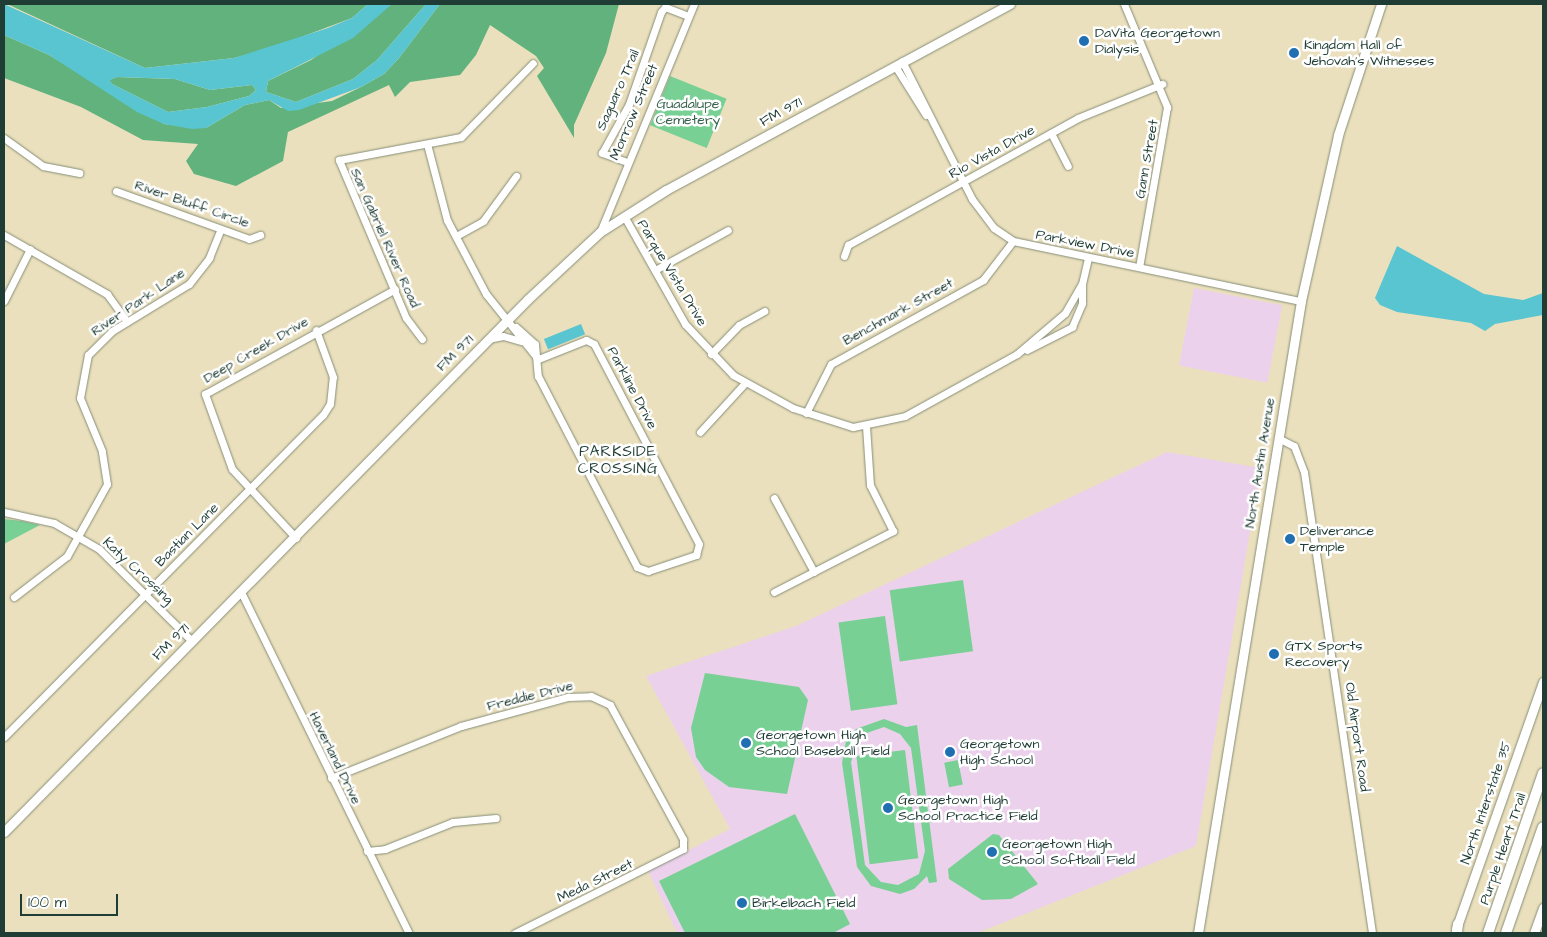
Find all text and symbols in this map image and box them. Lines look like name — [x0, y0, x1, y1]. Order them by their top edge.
place label: DaVita Georgetown Dialysis — [1095, 25, 1220, 58]
marker: DaVita Georgetown Dialysis — [1077, 34, 1091, 48]
place label: Kingdom Hall of Jehovah's Witnesses — [1304, 37, 1434, 70]
street label: Saguaro Trail — [593, 47, 643, 133]
marker: Kingdom Hall of Jehovah's Witnesses — [1288, 47, 1300, 59]
street label: Morrow Street — [606, 61, 662, 163]
street label: FM 971 — [757, 94, 805, 130]
park label: Guadalupe Cemetery — [656, 96, 720, 128]
street label: Gann Street — [1132, 118, 1162, 200]
street label: Rio Vista Drive — [946, 121, 1038, 183]
street label: San Gabriel River Road — [347, 166, 423, 310]
street label: River Bluff Circle — [132, 176, 252, 232]
street label: Parque Vista Drive — [634, 217, 710, 329]
street label: Parkview Drive — [1034, 226, 1136, 262]
street label: River Park Lane — [88, 264, 188, 340]
street label: Benchmark Street — [840, 275, 956, 349]
street label: Deep Creek Drive — [201, 313, 311, 387]
street label: FM 971 — [433, 331, 477, 375]
street label: Parkline Drive — [603, 344, 661, 432]
street label: North Austin Avenue — [1241, 397, 1279, 529]
district label: PARKSIDE CROSSING — [577, 442, 659, 477]
street label: Bastian Lane — [152, 500, 222, 570]
place label: Deliverance Temple — [1300, 523, 1374, 556]
marker: Deliverance Temple — [1284, 533, 1296, 545]
street label: Katy Crossing — [99, 534, 177, 608]
street label: FM 971 — [149, 620, 193, 664]
place label: GTX Sports Recovery — [1285, 638, 1362, 670]
marker: GTX Sports Recovery — [1267, 647, 1281, 661]
street label: Freddie Drive — [485, 677, 575, 715]
street label: Old Airport Road — [1341, 681, 1373, 793]
street label: Haverland Drive — [305, 709, 365, 807]
place label: Georgetown High School Baseball Field — [756, 727, 890, 760]
place label: Georgetown High School — [960, 736, 1040, 769]
marker: Georgetown High School Baseball Field — [740, 737, 752, 749]
street label: North Interstate 35 — [1457, 740, 1515, 866]
marker: Georgetown High School — [944, 746, 956, 758]
street label: Purple Heart Trail — [1476, 791, 1530, 907]
place label: Georgetown High School Practice Field — [898, 792, 1038, 824]
marker: Georgetown High School Practice Field — [882, 802, 894, 814]
place label: Georgetown High School Softball Field — [1002, 836, 1135, 869]
marker: Georgetown High School Softball Field — [986, 846, 998, 858]
street label: Meda Street — [554, 855, 636, 907]
scale bar — [22, 884, 120, 916]
text: 100 m — [28, 892, 67, 913]
place label: Birkelbach Field — [752, 895, 855, 911]
marker: Birkelbach Field — [736, 897, 748, 909]

